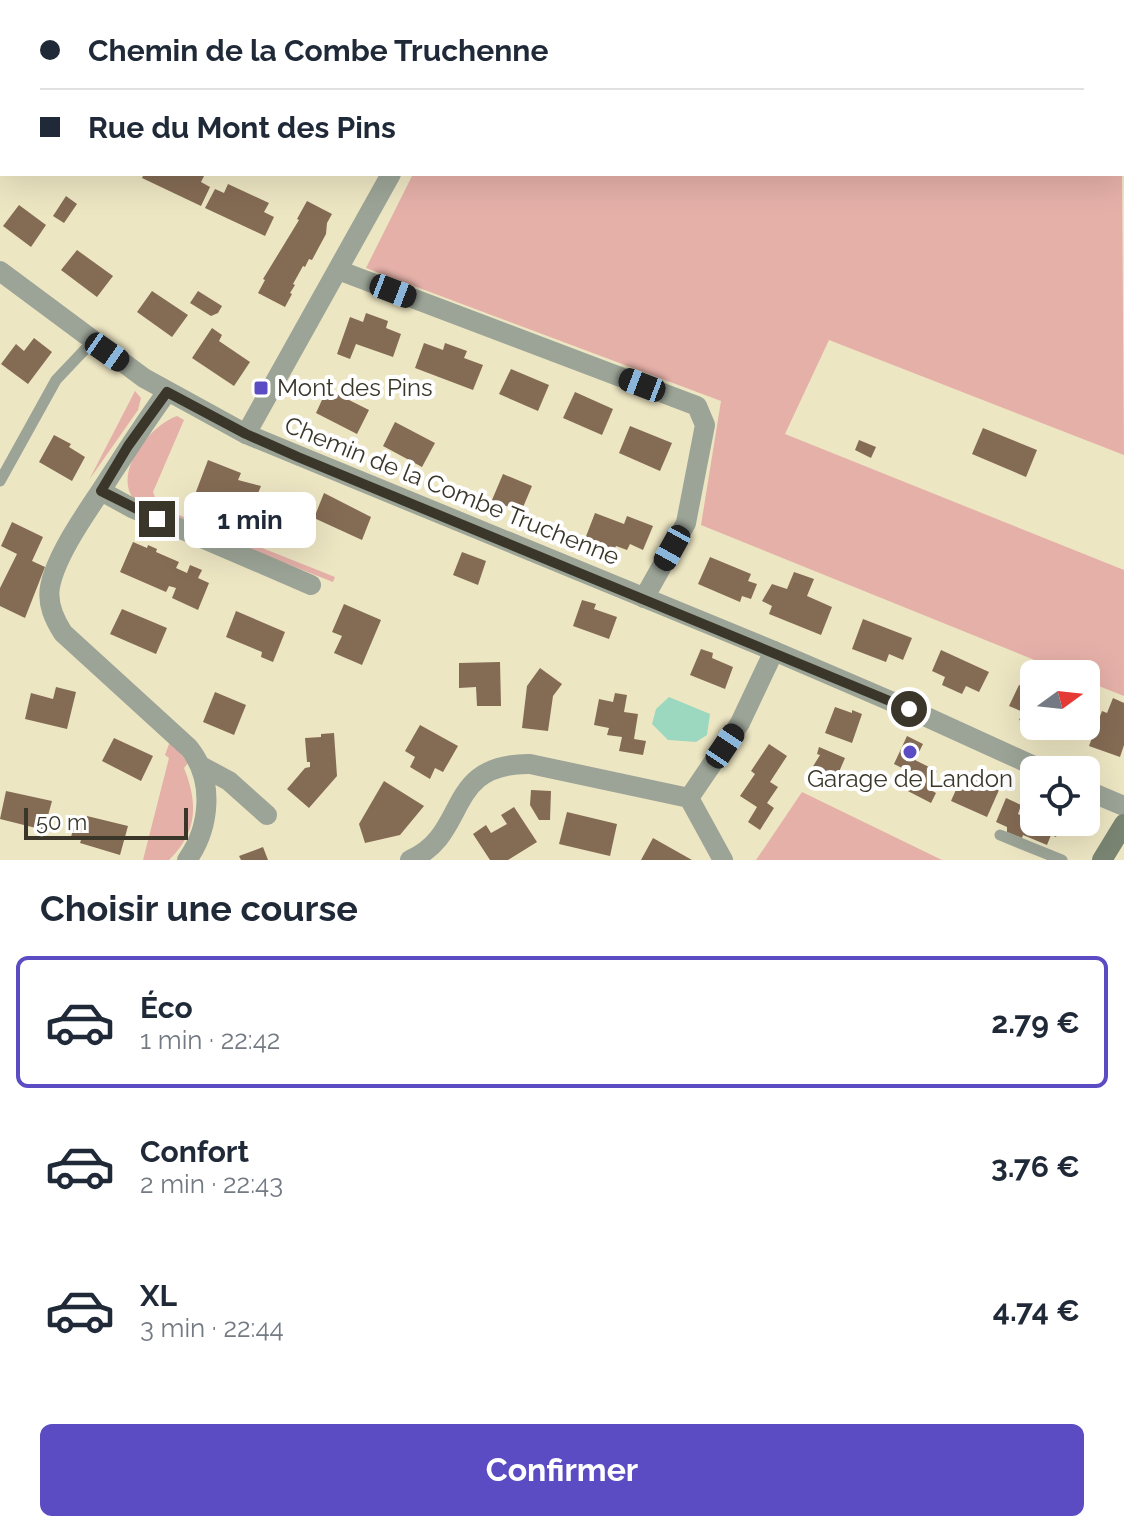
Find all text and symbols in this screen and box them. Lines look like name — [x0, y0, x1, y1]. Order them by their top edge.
text: Chemin de la Combe Truchenne — [88, 33, 548, 68]
text: Rue du Mont des Pins — [88, 110, 396, 145]
car — [366, 271, 420, 311]
car — [80, 328, 134, 376]
car — [615, 365, 669, 405]
place label: Mont des Pins — [277, 373, 433, 402]
marker: Mont des Pins — [252, 379, 270, 397]
street label: Chemin de la Combe Truchenne — [281, 410, 624, 571]
callout: 1 min — [185, 491, 317, 547]
route end — [139, 501, 175, 537]
text: 1 min — [217, 505, 283, 535]
car — [650, 521, 694, 575]
north arrow — [1020, 660, 1100, 740]
map controls — [1020, 660, 1100, 836]
route start — [891, 691, 927, 727]
car — [702, 719, 748, 773]
marker: Garage de Landon — [901, 743, 919, 761]
button: locate — [1020, 756, 1100, 836]
place label: Garage de Landon — [807, 764, 1013, 793]
scale bar — [24, 804, 188, 840]
text: 50 m — [36, 809, 87, 835]
text: Choisir une course — [40, 887, 358, 929]
icon: car — [44, 986, 116, 1058]
text: Éco — [140, 990, 193, 1025]
text: 2.79 € — [991, 1005, 1080, 1040]
text: 1 min · 22:42 — [140, 1025, 280, 1055]
icon: car — [44, 1130, 116, 1202]
text: Confort — [140, 1134, 249, 1169]
text: 3.76 € — [991, 1149, 1080, 1184]
text: 2 min · 22:43 — [140, 1169, 283, 1199]
icon: car — [44, 1274, 116, 1346]
text: XL — [140, 1278, 177, 1313]
text: 4.74 € — [993, 1293, 1080, 1328]
text: 3 min · 22:44 — [140, 1313, 284, 1343]
button: Confirmer — [40, 1424, 1084, 1516]

